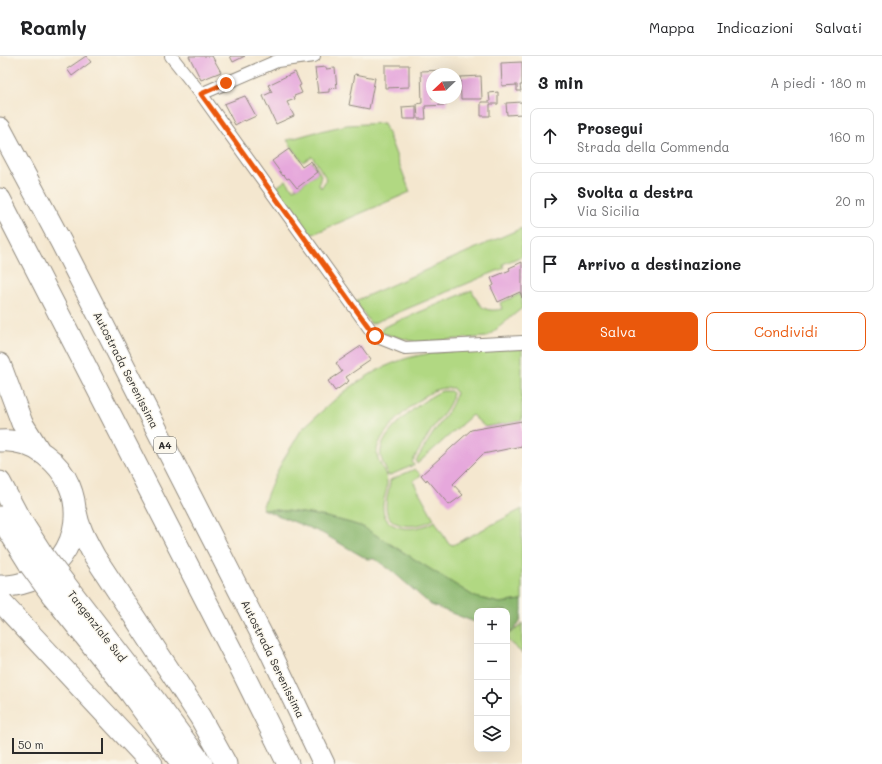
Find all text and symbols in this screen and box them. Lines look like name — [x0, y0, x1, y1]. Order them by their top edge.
text: Roamly — [20, 15, 87, 40]
text: Mappa — [649, 18, 695, 37]
text: Indicazioni — [717, 18, 793, 37]
text: Salvati — [815, 18, 862, 37]
north arrow — [426, 68, 462, 104]
text: 3 min — [538, 71, 583, 93]
route end — [217, 74, 235, 92]
text: A piedi · 180 m — [770, 74, 866, 91]
text: Prosegui — [577, 118, 643, 138]
icon: ahead — [539, 125, 561, 147]
text: 160 m — [829, 128, 865, 145]
text: Strada della Commenda — [577, 138, 730, 155]
text: Svolta a destra — [577, 182, 693, 202]
icon: right — [539, 189, 561, 211]
text: 20 m — [835, 192, 865, 209]
text: Via Sicilia — [577, 202, 640, 219]
icon: arrive — [539, 253, 561, 275]
text: Arrivo a destinazione — [577, 254, 741, 274]
street label: Autostrada Serenissima — [90, 309, 163, 431]
button: Salva — [538, 312, 698, 351]
button: Condividi — [706, 312, 866, 351]
route start — [366, 327, 384, 345]
road number: A4 — [154, 437, 176, 453]
street label: Tangenziale Sud — [65, 587, 130, 665]
street label: Autostrada Serenissima — [238, 597, 309, 720]
map controls — [474, 608, 510, 752]
button: + — [474, 608, 510, 644]
button: − — [474, 644, 510, 680]
button: locate — [474, 680, 510, 716]
button: layers — [474, 716, 510, 752]
scale bar — [12, 736, 103, 755]
text: 50 m — [18, 737, 44, 752]

